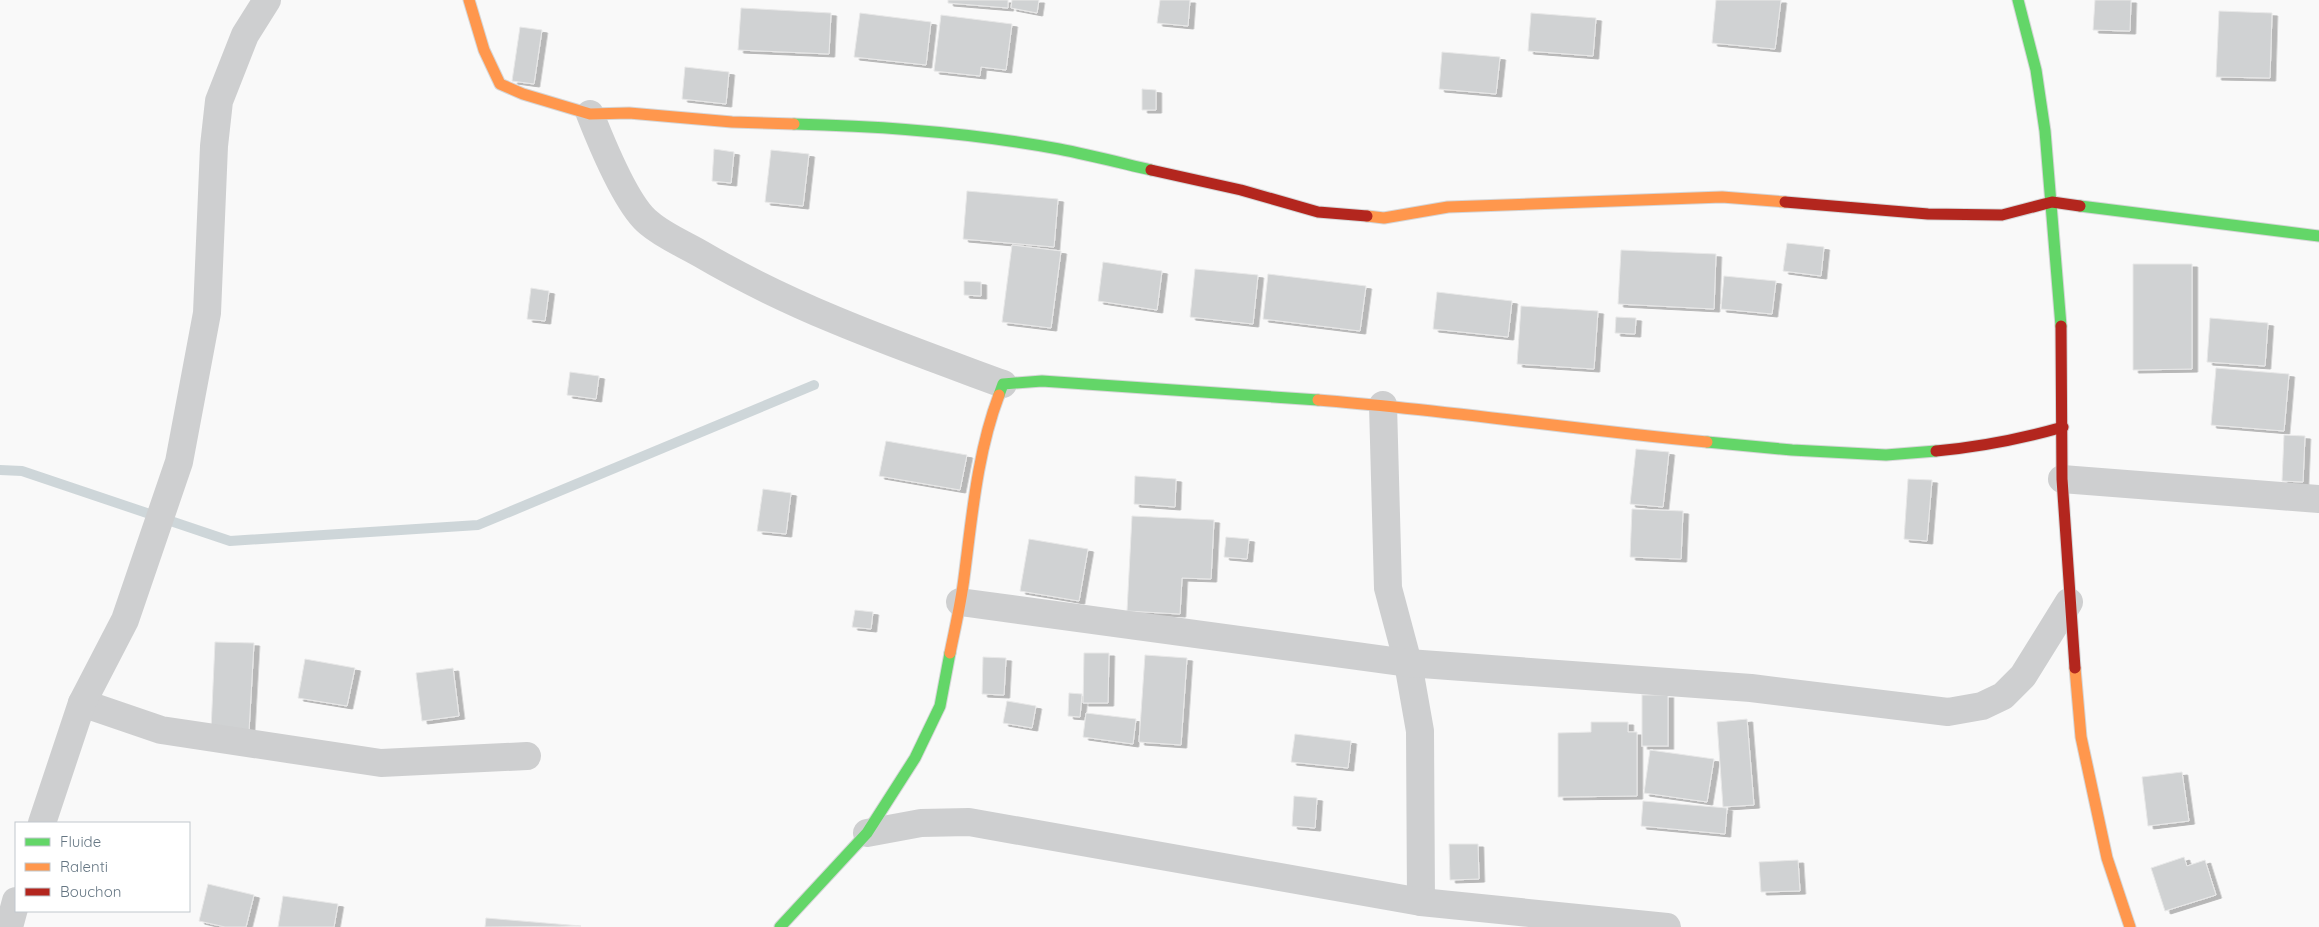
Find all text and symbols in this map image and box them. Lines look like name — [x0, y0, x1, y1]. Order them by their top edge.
legend — [15, 822, 190, 912]
text: Fluide — [60, 832, 101, 851]
text: Ralenti — [60, 857, 108, 876]
text: Bouchon — [60, 882, 121, 901]

